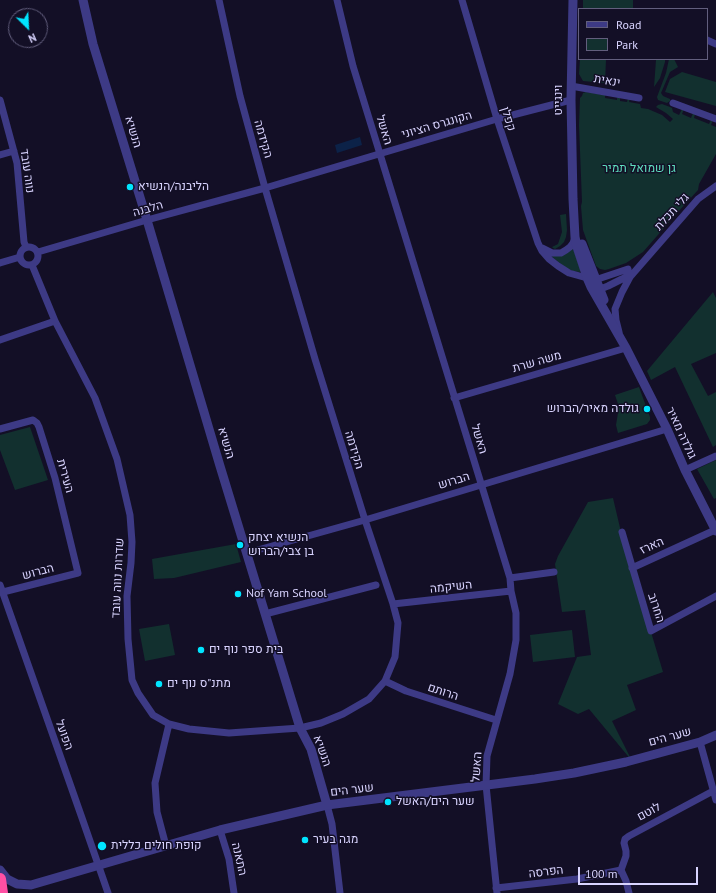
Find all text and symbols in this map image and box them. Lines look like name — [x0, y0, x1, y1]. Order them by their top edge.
north arrow — [8, 8, 48, 48]
legend — [578, 8, 708, 60]
text: Road — [616, 17, 641, 32]
text: N — [26, 30, 39, 46]
text: Park — [616, 37, 638, 52]
street label: ינאית — [593, 72, 621, 90]
street label: וינגייט — [552, 85, 566, 115]
street label: קפלן — [498, 105, 518, 133]
street label: הקונגרס הציוני — [400, 108, 474, 142]
street label: האשל — [373, 113, 395, 147]
street label: הנשיא — [121, 114, 145, 150]
street label: הקידמה — [251, 118, 275, 160]
street label: נווה עובד — [17, 148, 37, 194]
park label: גן שמואל תמיר — [602, 162, 676, 176]
place label: הליבנה/הנשיא — [138, 180, 209, 194]
marker: הליבנה/הנשיא — [125, 182, 135, 192]
street label: גלי תכלת — [652, 190, 692, 234]
street label: הלבנה — [131, 198, 165, 220]
street label: משה שרת — [511, 348, 563, 376]
place label: גולדה מאיר/הברוש — [547, 402, 639, 416]
marker: גולדה מאיר/הברוש — [642, 404, 652, 414]
street label: גולדה מאיר — [663, 405, 699, 461]
street label: האשל — [468, 422, 490, 456]
street label: הנשיא — [214, 425, 238, 461]
street label: הקידמה — [341, 429, 367, 471]
street label: העירית — [53, 457, 77, 495]
street label: הברוש — [436, 469, 472, 493]
place label: הנשיא יצחק בן צבי/הברוש — [248, 531, 314, 559]
street label: הארז — [638, 534, 666, 558]
street label: שדרות נווה עובד — [109, 537, 127, 619]
marker: הנשיא יצחק בן צבי/הברוש — [235, 540, 245, 550]
street label: הברוש — [21, 561, 55, 583]
street label: השיקמה — [429, 578, 473, 596]
place label: Nof Yam School — [246, 587, 327, 601]
marker: Nof Yam School — [233, 589, 243, 599]
street label: החרוב — [645, 591, 667, 625]
place label: בית ספר נוף ים — [209, 643, 283, 657]
marker: בית ספר נוף ים — [196, 645, 206, 655]
place label: מתנ"ס נוף ים — [167, 677, 231, 691]
marker: מתנ"ס נוף ים — [154, 679, 164, 689]
street label: הרותם — [426, 680, 460, 704]
street label: הפועל — [52, 718, 76, 752]
street label: שער הים — [647, 724, 693, 750]
street label: הנשיא — [310, 733, 334, 769]
street label: האשל — [469, 751, 485, 783]
street label: שער הים — [329, 780, 375, 800]
place label: שער הים/האשל — [396, 795, 475, 809]
marker: שער הים/האשל — [383, 797, 393, 807]
street label: לוטם — [635, 800, 663, 824]
place label: מגה בעיר — [313, 833, 358, 847]
marker: מגה בעיר — [300, 835, 310, 845]
place label: קופת חולים כללית — [111, 839, 202, 853]
marker: קופת חולים כללית — [96, 840, 108, 852]
street label: התאנה — [228, 841, 250, 877]
scale bar — [580, 859, 700, 885]
street label: הפרסה — [528, 863, 564, 881]
text: 100 m — [585, 866, 618, 881]

